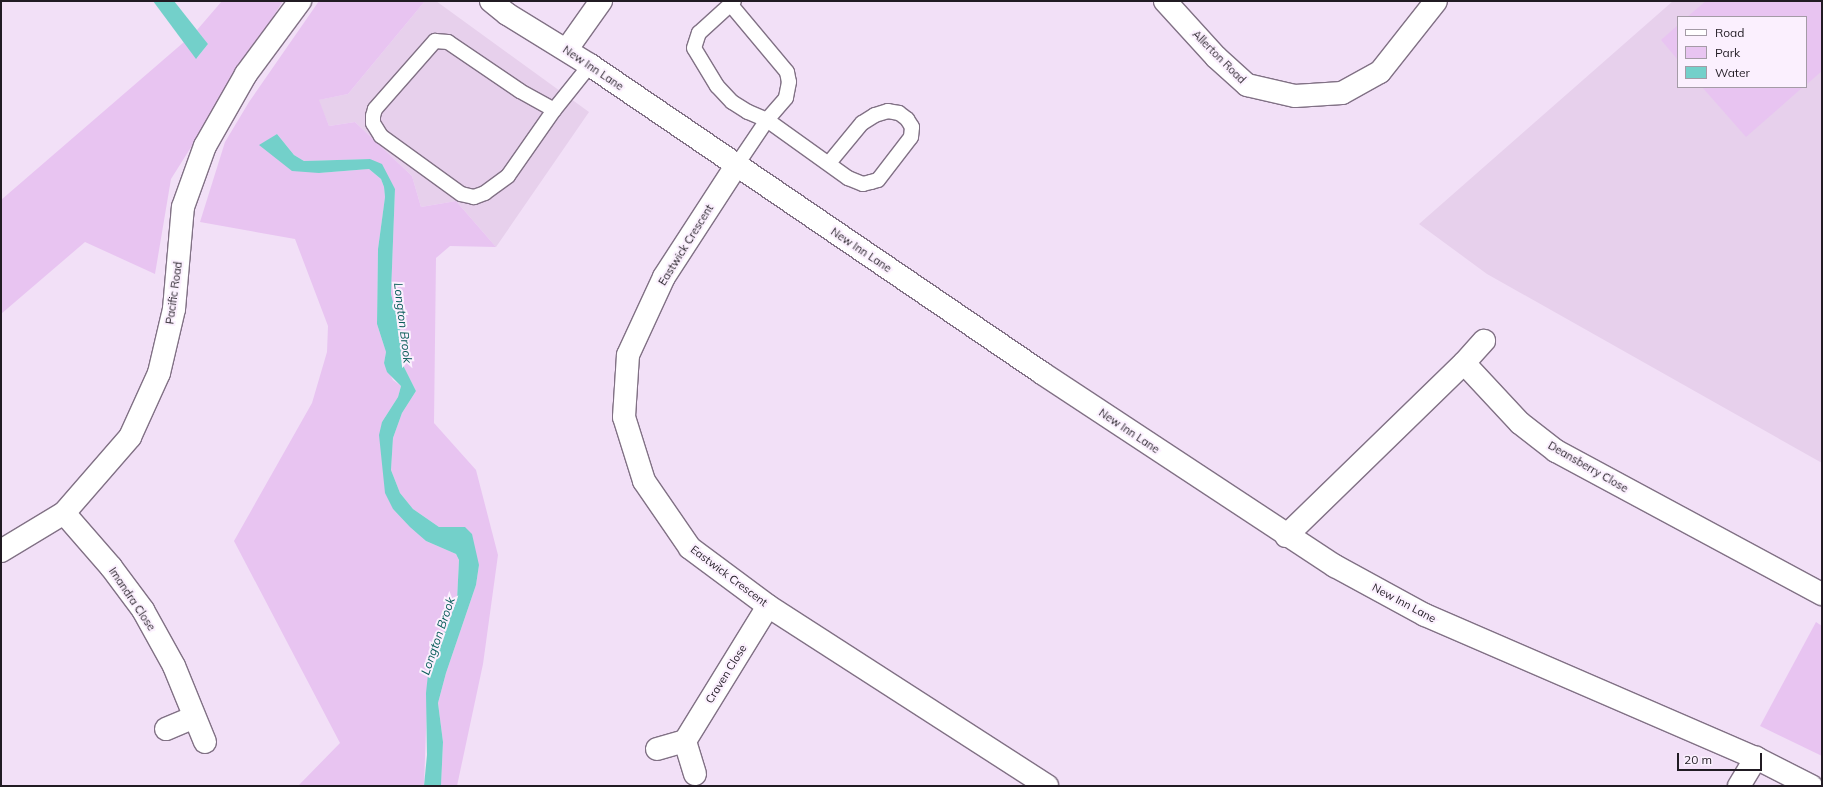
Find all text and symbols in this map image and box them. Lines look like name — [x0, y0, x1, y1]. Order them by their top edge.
legend — [1677, 16, 1807, 88]
text: Road — [1715, 25, 1744, 40]
street label: Allerton Road — [1190, 28, 1248, 86]
street label: New Inn Lane — [560, 43, 626, 93]
text: Park — [1715, 45, 1740, 60]
text: Water — [1715, 65, 1750, 80]
street label: Eastwick Crescent — [656, 202, 716, 288]
street label: New Inn Lane — [828, 225, 894, 275]
street label: Pacific Road — [163, 261, 185, 325]
water label: Longton Brook — [391, 282, 415, 364]
street label: New Inn Lane — [1096, 406, 1162, 456]
street label: Deansberry Close — [1546, 439, 1630, 495]
street label: Eastwick Crescent — [688, 543, 770, 609]
street label: Imandra Close — [106, 565, 158, 633]
street label: New Inn Lane — [1370, 581, 1438, 625]
water label: Longton Brook — [418, 595, 458, 677]
street label: Craven Close — [703, 642, 749, 706]
scale bar — [1679, 745, 1764, 771]
text: 20 m — [1684, 752, 1712, 767]

